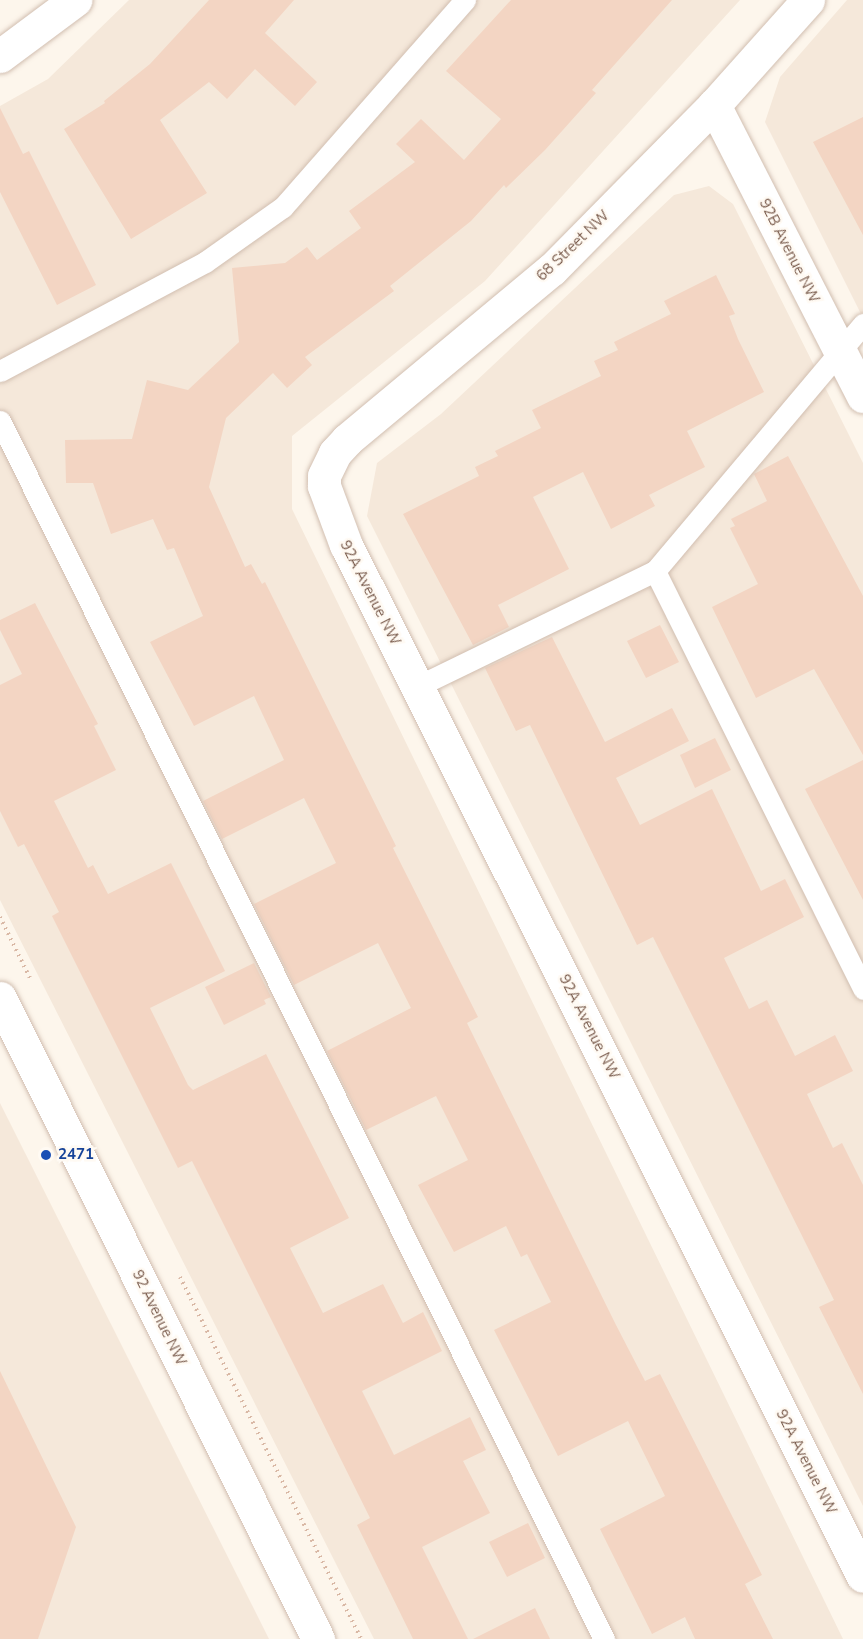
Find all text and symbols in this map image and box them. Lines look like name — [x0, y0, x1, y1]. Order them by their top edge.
street label: 92B Avenue NW — [755, 196, 823, 306]
street label: 68 Street NW — [533, 207, 613, 285]
street label: 92A Avenue NW — [336, 538, 404, 648]
street label: 92A Avenue NW — [555, 972, 623, 1082]
place label: 2471 — [58, 1146, 94, 1164]
marker: 2471 — [39, 1148, 53, 1162]
street label: 92 Avenue NW — [128, 1267, 190, 1369]
street label: 92A Avenue NW — [772, 1407, 840, 1517]

